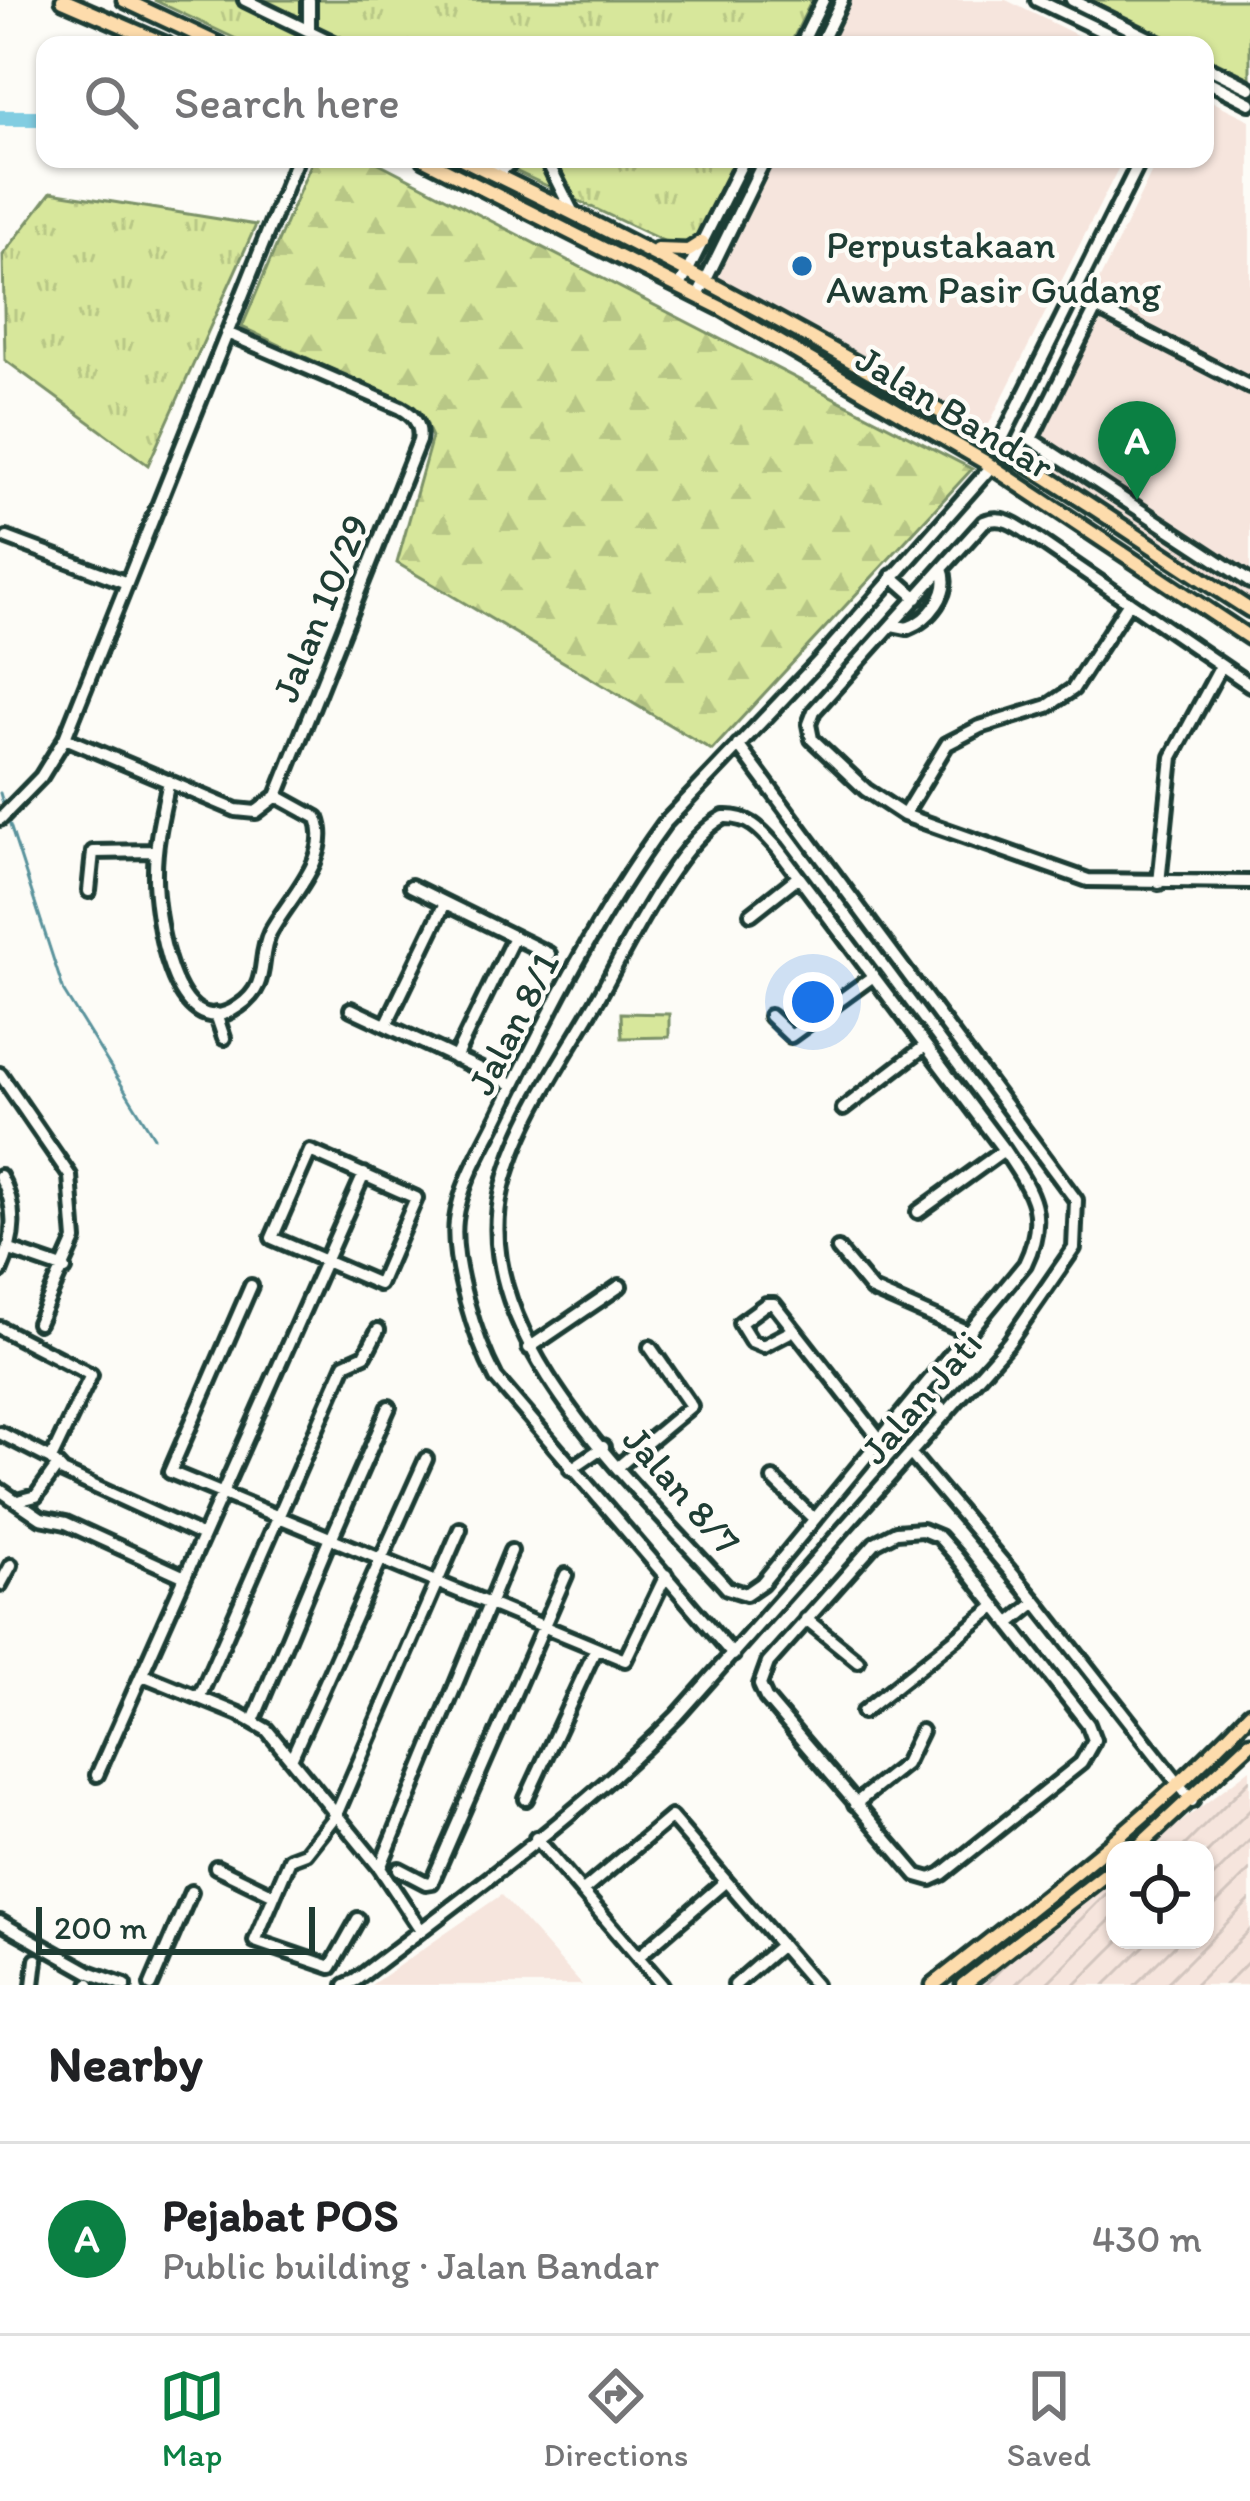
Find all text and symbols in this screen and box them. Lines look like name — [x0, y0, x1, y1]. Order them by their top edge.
search box — [36, 36, 1214, 168]
icon: search — [78, 69, 144, 135]
text: Search here — [174, 75, 400, 129]
place label: Perpustakaan Awam Pasir Gudang — [826, 221, 1161, 313]
marker: Perpustakaan Awam Pasir Gudang — [789, 253, 815, 279]
street label: Jalan Bandar — [848, 335, 1062, 489]
pin: A — [1098, 401, 1176, 500]
street label: Jalan 10/29 — [261, 508, 379, 708]
street label: Jalan 8/1 — [457, 944, 569, 1102]
your location — [783, 972, 843, 1032]
street label: Jalan Jati — [850, 1321, 992, 1473]
street label: Jalan 8/7 — [613, 1416, 751, 1564]
map controls — [1106, 1841, 1214, 1949]
button: locate — [1106, 1841, 1214, 1949]
scale bar — [36, 1901, 315, 1954]
text: 200 m — [54, 1908, 147, 1947]
text: Nearby — [48, 2033, 203, 2094]
text: Pejabat POS — [162, 2188, 398, 2242]
text: A — [75, 2215, 99, 2262]
text: 430 m — [1092, 2215, 1202, 2262]
text: Public building · Jalan Bandar — [162, 2242, 659, 2289]
tab: Map — [159, 2363, 225, 2474]
tab: Directions — [543, 2363, 688, 2474]
tab: Saved — [1007, 2363, 1091, 2474]

